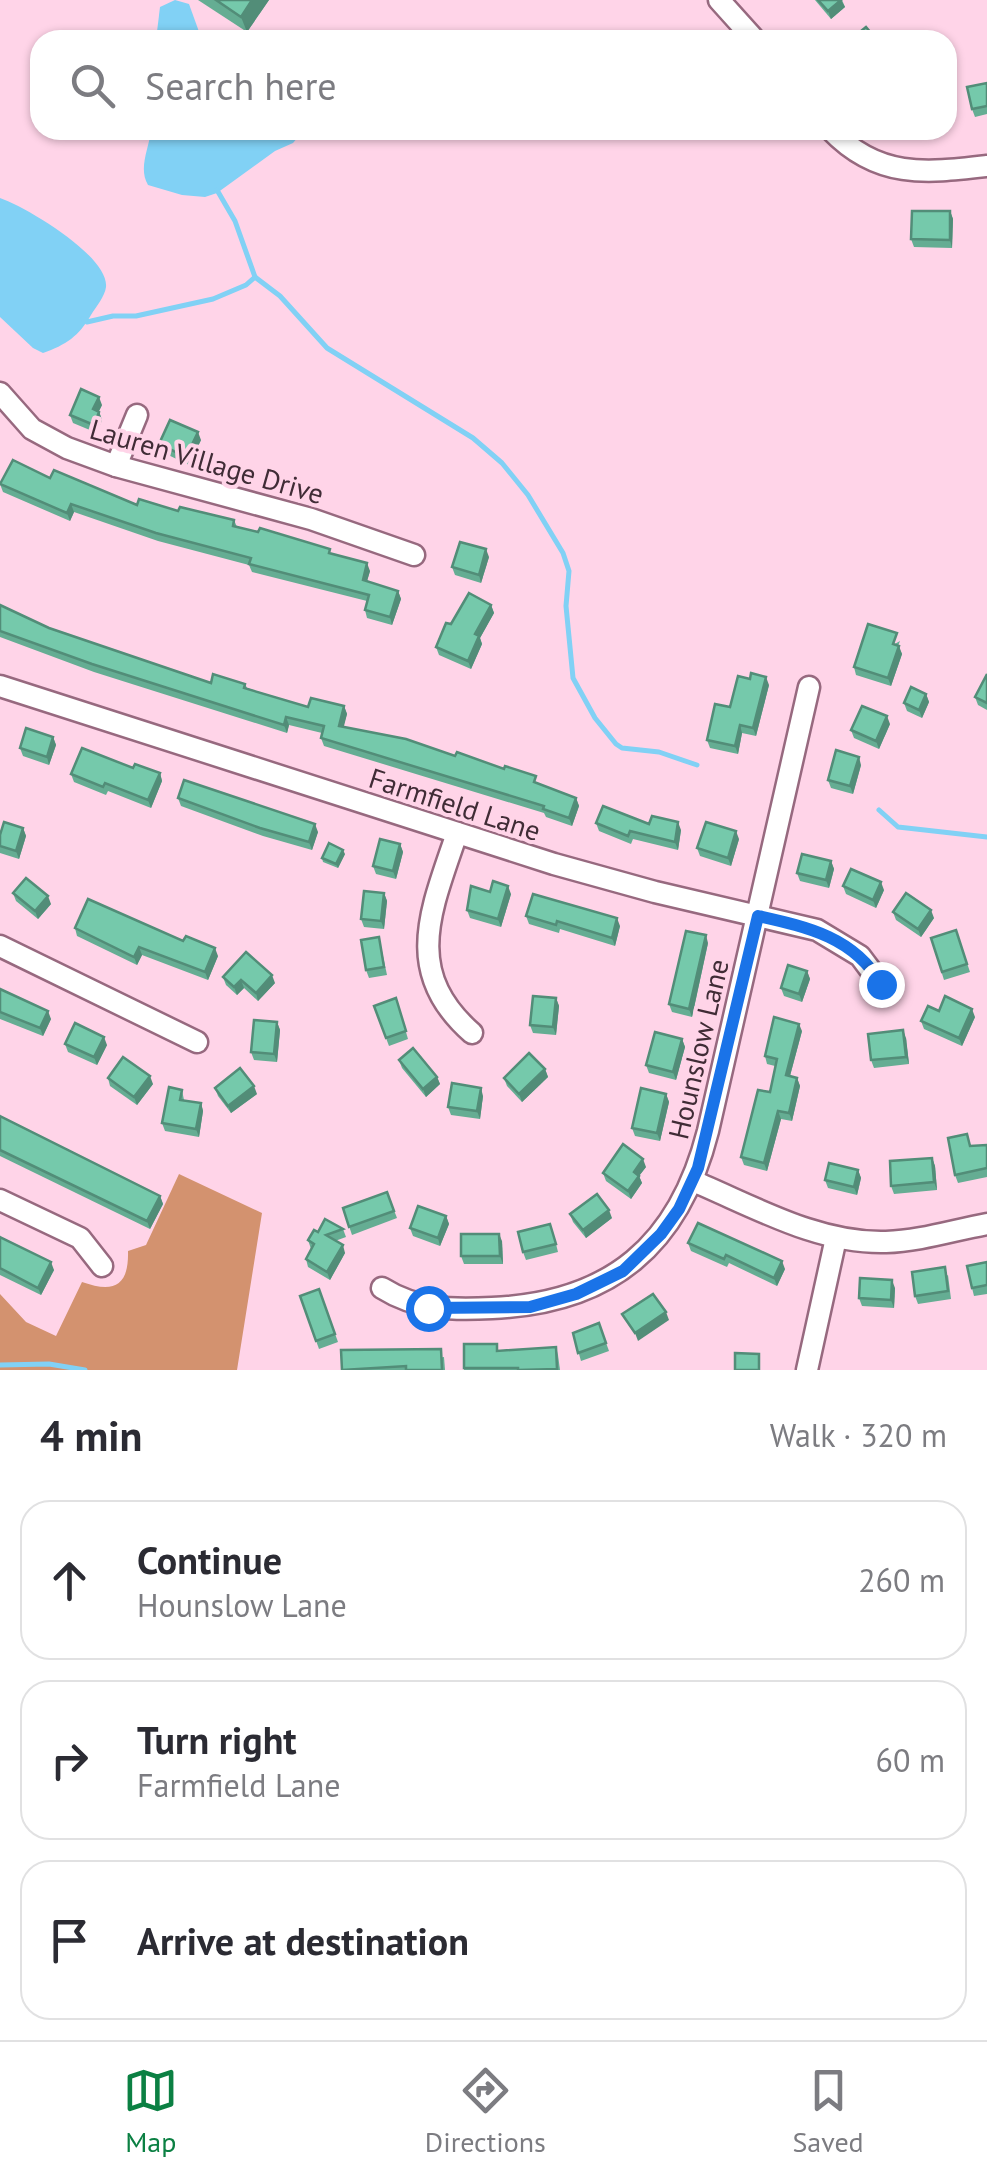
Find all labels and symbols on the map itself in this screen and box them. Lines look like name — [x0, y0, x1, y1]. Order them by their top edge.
street label: Lauren Village Drive — [86, 410, 328, 512]
street label: Farmfield Lane — [365, 759, 545, 849]
street label: Hounslow Lane — [659, 955, 737, 1143]
route end — [859, 962, 905, 1008]
route start — [406, 1286, 452, 1332]

